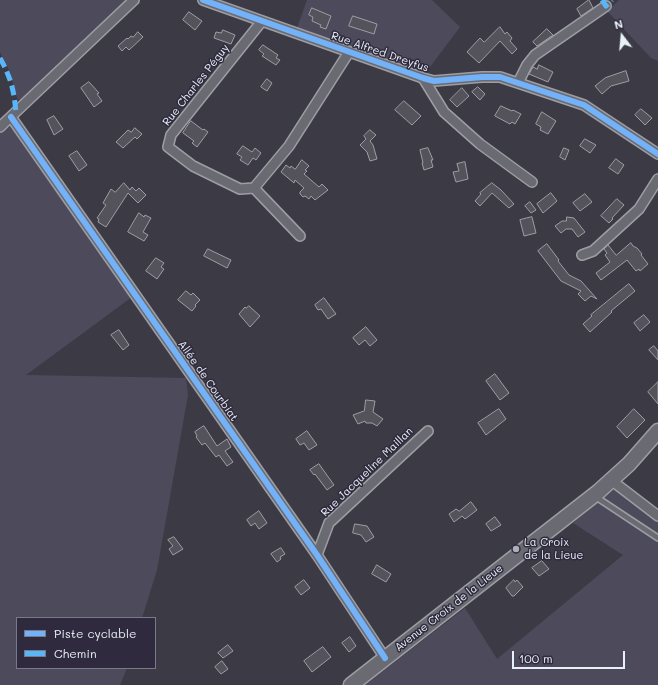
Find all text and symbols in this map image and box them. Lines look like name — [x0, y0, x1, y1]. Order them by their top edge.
north arrow — [602, 16, 642, 56]
text: N — [612, 16, 625, 32]
street label: Rue Alfred Dreyfus — [330, 29, 430, 75]
street label: Rue Charles Péguy — [160, 41, 232, 129]
street label: Allée de Courbiat — [175, 338, 241, 424]
street label: Rue Jacqueline Maillan — [318, 425, 416, 519]
place label: La Croix de la Lieue — [524, 536, 583, 562]
marker: La Croix de la Lieue — [511, 544, 521, 554]
street label: Avenue Croix de la Lieue — [392, 562, 506, 654]
legend — [16, 617, 156, 669]
text: Piste cyclable — [54, 625, 136, 641]
scale bar — [514, 643, 627, 669]
text: Chemin — [54, 645, 97, 661]
text: 100 m — [519, 650, 553, 666]

